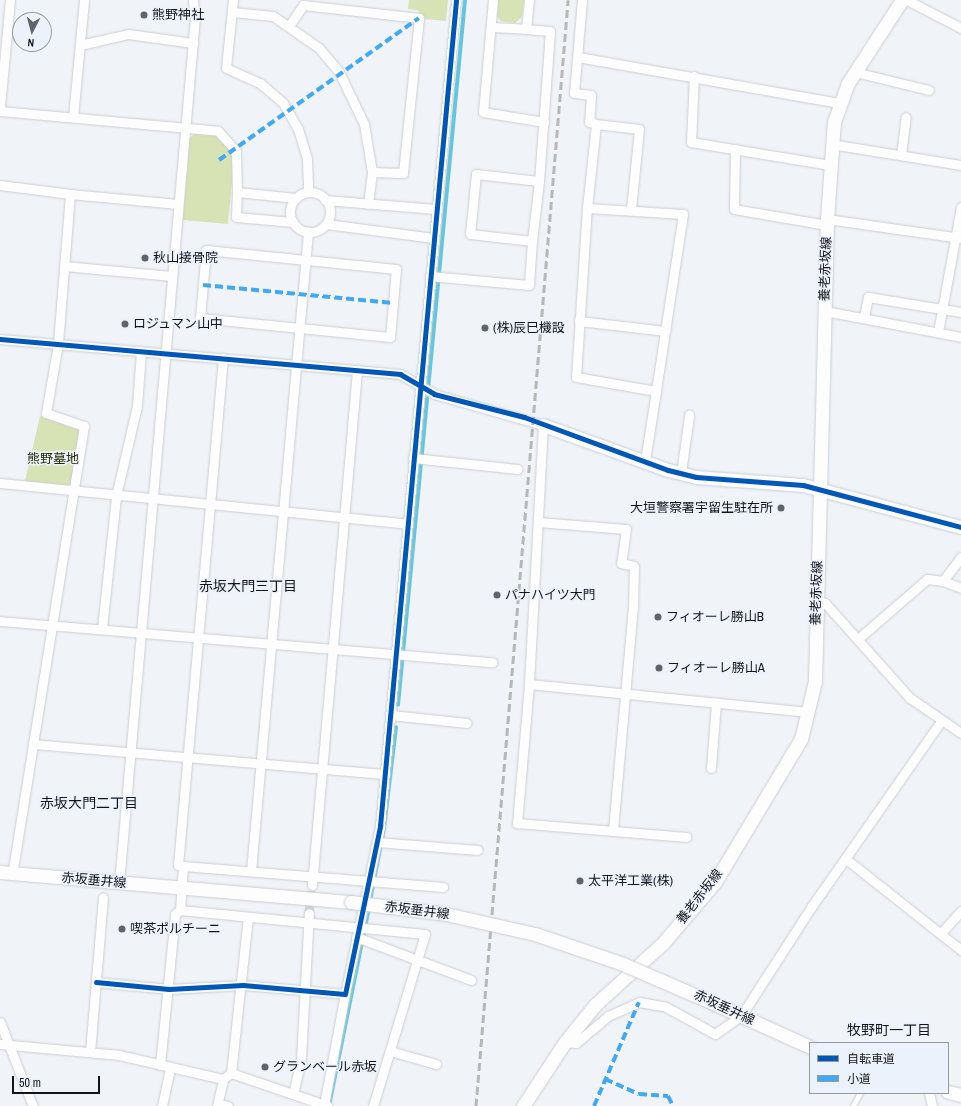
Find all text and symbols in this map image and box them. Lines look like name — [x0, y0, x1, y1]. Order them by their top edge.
place label: 熊野神社 — [152, 7, 204, 23]
marker: 熊野神社 — [139, 10, 149, 20]
north arrow — [12, 12, 52, 52]
text: N — [27, 36, 35, 50]
street label: 養老赤坂線 — [817, 236, 835, 302]
place label: 秋山接骨院 — [153, 250, 218, 266]
marker: 秋山接骨院 — [140, 253, 150, 263]
place label: ロジュマン山中 — [133, 316, 224, 332]
marker: ロジュマン山中 — [120, 319, 130, 329]
place label: (株)辰巳機設 — [493, 320, 565, 336]
marker: (株)辰巳機設 — [480, 323, 490, 333]
park label: 熊野墓地 — [27, 451, 79, 467]
place label: 大垣警察署宇留生駐在所 — [630, 500, 773, 516]
marker: 大垣警察署宇留生駐在所 — [776, 503, 786, 513]
street label: 養老赤坂線 — [808, 560, 826, 626]
district label: 赤坂大門三丁目 — [199, 578, 297, 594]
place label: パナハイツ大門 — [505, 587, 596, 603]
marker: パナハイツ大門 — [492, 590, 502, 600]
place label: フィオーレ勝山B — [666, 609, 764, 625]
marker: フィオーレ勝山B — [653, 612, 663, 622]
place label: フィオーレ勝山A — [667, 660, 765, 676]
marker: フィオーレ勝山A — [654, 663, 664, 673]
district label: 赤坂大門二丁目 — [40, 795, 138, 811]
street label: 養老赤坂線 — [674, 867, 726, 927]
street label: 赤坂垂井線 — [61, 870, 127, 892]
place label: 太平洋工業(株) — [588, 873, 673, 889]
marker: 太平洋工業(株) — [575, 876, 585, 886]
street label: 赤坂垂井線 — [384, 899, 450, 923]
place label: 喫茶ポルチーニ — [130, 921, 221, 937]
marker: 喫茶ポルチーニ — [117, 924, 127, 934]
street label: 赤坂垂井線 — [691, 987, 757, 1029]
district label: 牧野町一丁目 — [847, 1022, 931, 1038]
legend — [809, 1042, 949, 1094]
text: 自転車道 — [847, 1051, 895, 1067]
place label: グランベール赤坂 — [273, 1059, 377, 1075]
marker: グランベール赤坂 — [260, 1062, 270, 1072]
scale bar — [14, 1068, 102, 1094]
text: 小道 — [847, 1071, 871, 1087]
text: 50 m — [19, 1075, 41, 1091]

